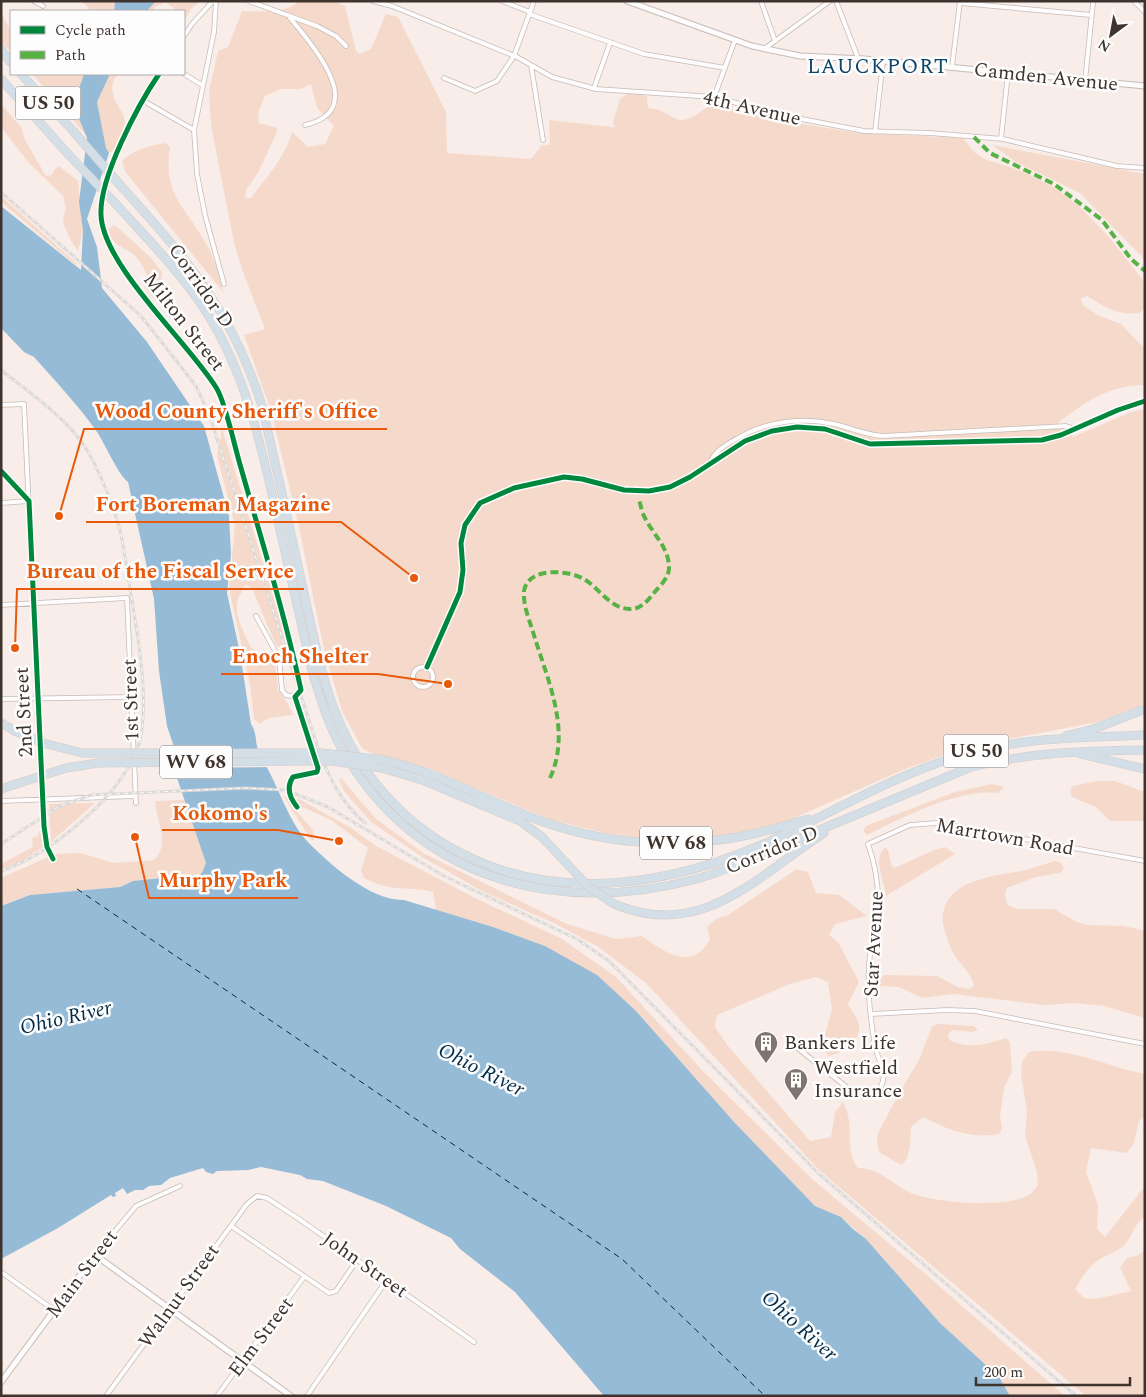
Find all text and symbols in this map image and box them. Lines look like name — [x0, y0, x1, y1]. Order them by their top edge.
legend — [10, 10, 185, 75]
north arrow — [1086, 10, 1136, 60]
text: Cycle path — [55, 19, 126, 42]
text: N — [1094, 34, 1115, 58]
text: Path — [55, 44, 86, 67]
district label: LAUCKPORT — [807, 51, 949, 83]
street label: Camden Avenue — [972, 55, 1120, 99]
street label: 4th Avenue — [700, 82, 804, 134]
road number: US 50 — [15, 86, 80, 120]
street label: Corridor D — [161, 237, 241, 335]
street label: Milton Street — [136, 266, 232, 378]
callout: Wood County Sheriff's Office — [84, 393, 387, 429]
text: Wood County Sheriff's Office — [94, 396, 378, 428]
callout: Fort Boreman Magazine — [86, 486, 341, 522]
text: Fort Boreman Magazine — [95, 489, 331, 521]
callout: Bureau of the Fiscal Service — [17, 553, 304, 589]
text: Bureau of the Fiscal Service — [26, 556, 294, 588]
callout: Enoch Shelter — [221, 638, 378, 674]
text: Enoch Shelter — [232, 641, 369, 673]
street label: 1st Street — [115, 658, 147, 742]
street label: 2nd Street — [7, 666, 41, 758]
road number: US 50 — [944, 734, 1008, 768]
road number: WV 68 — [160, 746, 232, 779]
callout: Kokomo's — [162, 794, 278, 830]
text: Kokomo's — [172, 798, 268, 830]
street label: Marrtown Road — [934, 810, 1076, 864]
street label: Corridor D — [721, 818, 823, 882]
road number: WV 68 — [640, 826, 712, 860]
callout: Murphy Park — [149, 862, 298, 898]
text: Murphy Park — [158, 865, 288, 897]
street label: Star Avenue — [856, 890, 892, 998]
water label: Ohio River — [17, 992, 116, 1044]
place label: Bankers Life — [784, 1028, 896, 1058]
building icon: Bankers Life — [753, 1030, 779, 1064]
water label: Ohio River — [432, 1035, 531, 1106]
place label: Westfield Insurance — [814, 1053, 902, 1106]
building icon: Westfield Insurance — [783, 1067, 809, 1101]
street label: Main Street — [39, 1223, 125, 1325]
street label: John Street — [316, 1224, 414, 1306]
street label: Walnut Street — [131, 1238, 227, 1354]
water label: Ohio River — [754, 1283, 845, 1370]
street label: Elm Street — [221, 1291, 301, 1383]
scale bar — [976, 1354, 1130, 1386]
text: 200 m — [984, 1361, 1023, 1384]

